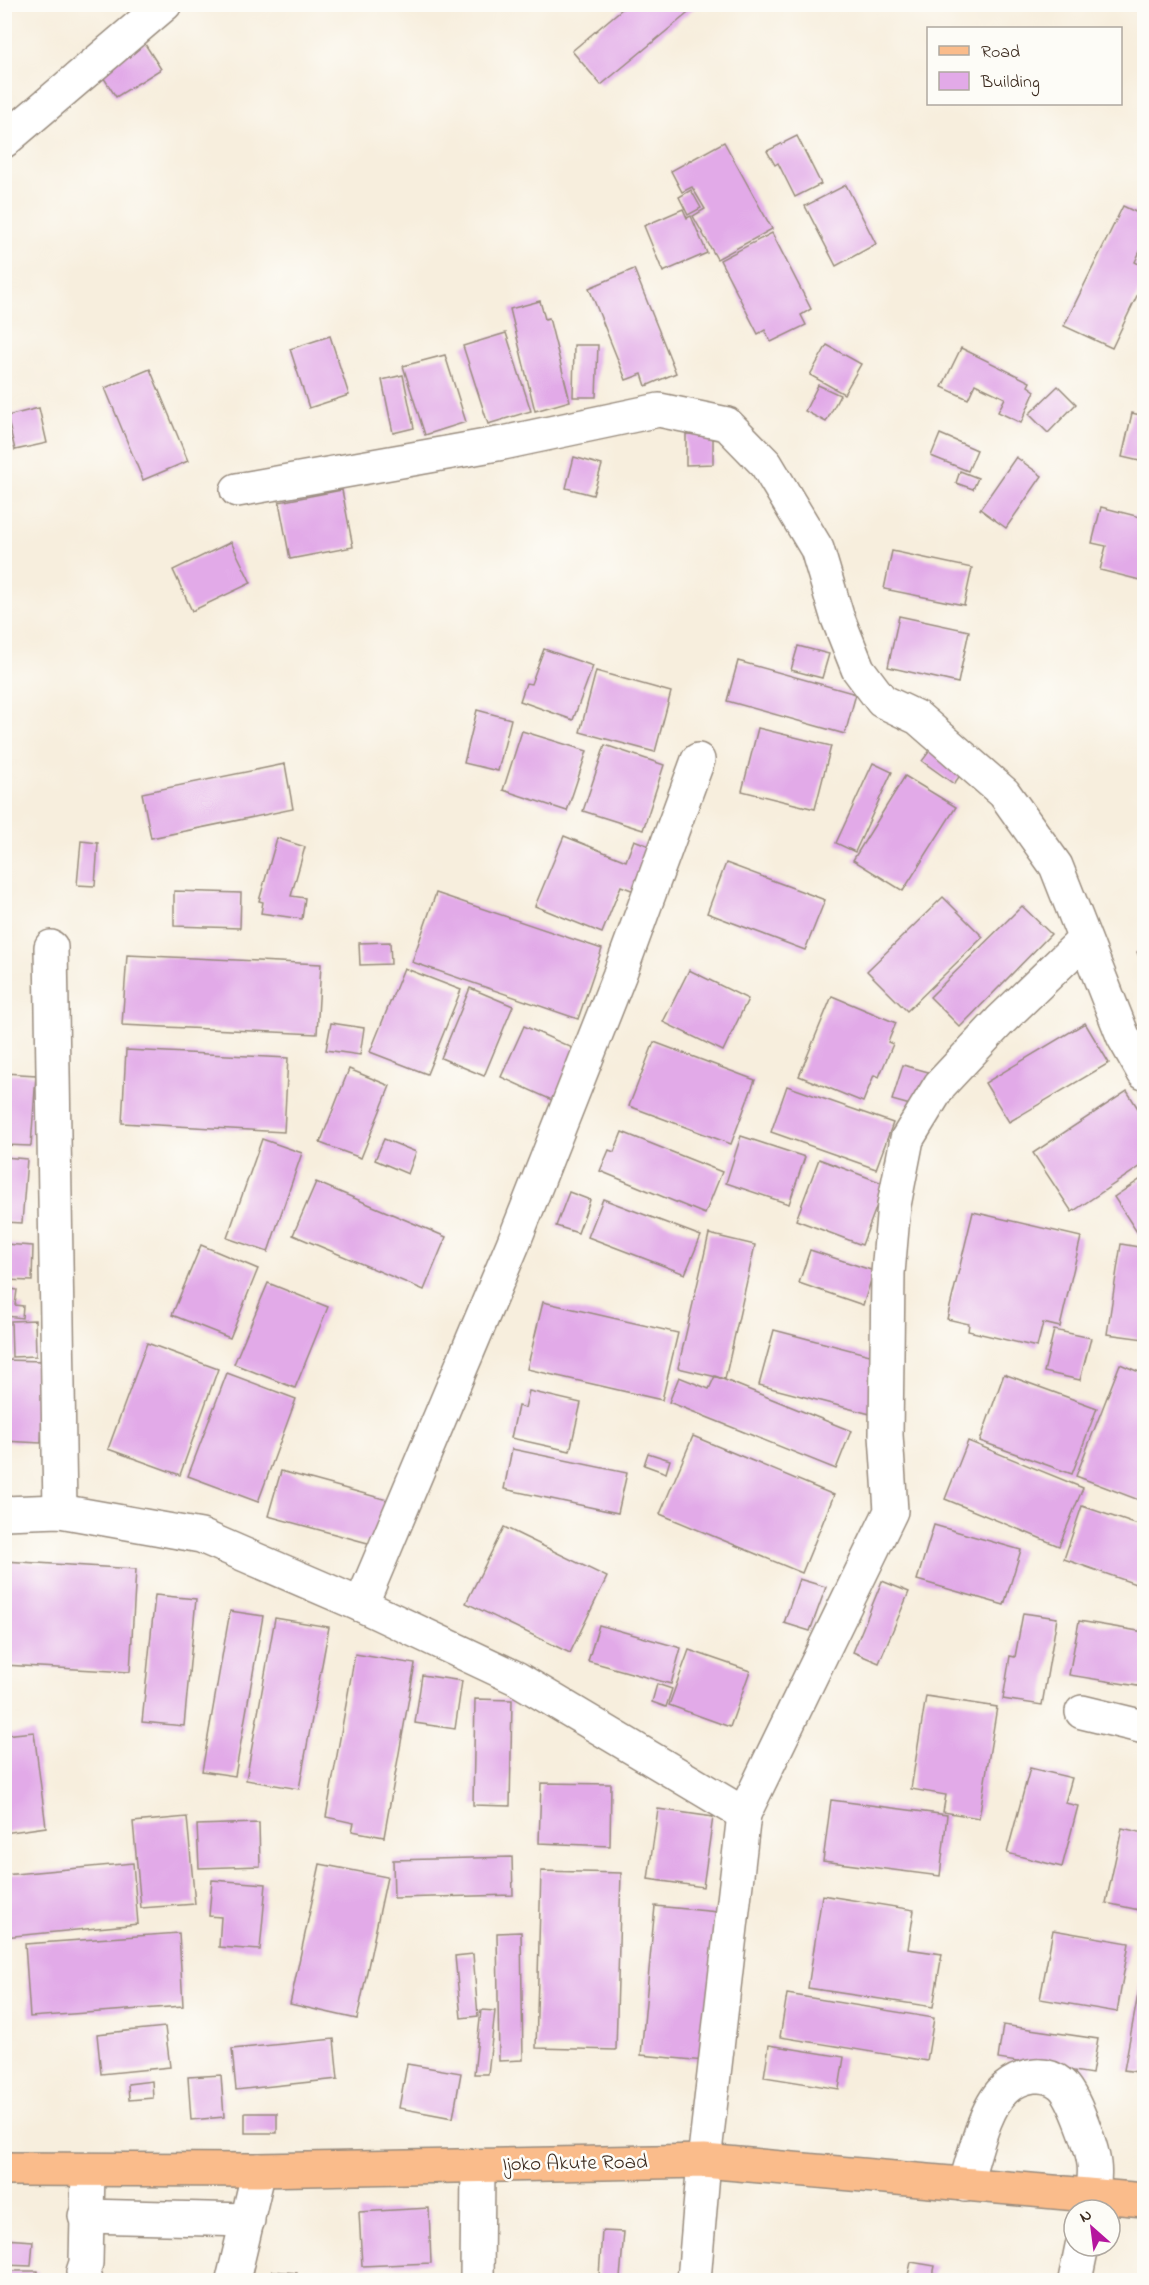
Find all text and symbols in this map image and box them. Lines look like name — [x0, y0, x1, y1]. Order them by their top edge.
legend — [927, 27, 1122, 105]
text: Road — [981, 40, 1020, 66]
text: Building — [980, 70, 1040, 97]
street label: Ijoko Akute Road — [502, 2148, 648, 2180]
north arrow — [1062, 2198, 1122, 2258]
text: N — [1075, 2203, 1096, 2230]

